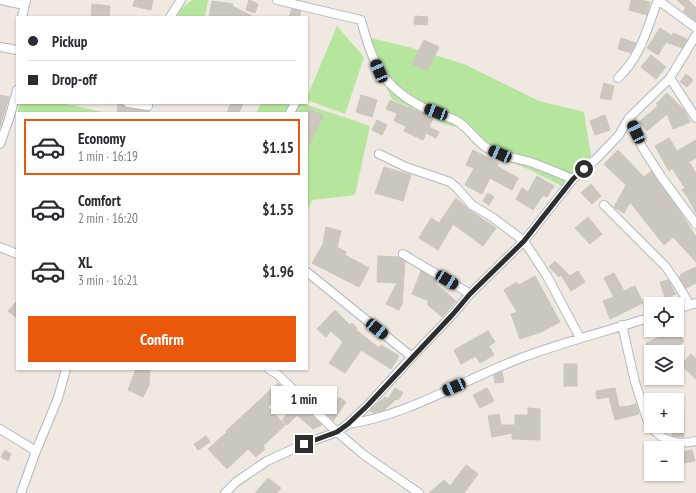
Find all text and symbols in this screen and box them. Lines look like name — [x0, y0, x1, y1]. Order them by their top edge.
text: Pickup — [52, 32, 87, 51]
car — [369, 58, 389, 84]
text: Drop-off — [52, 70, 97, 89]
car — [423, 102, 449, 122]
car — [625, 119, 647, 145]
icon: car — [30, 129, 66, 165]
text: Economy — [78, 129, 126, 148]
text: $1.15 — [262, 138, 294, 157]
car — [487, 144, 513, 164]
text: 1 min · 16:19 — [78, 148, 138, 165]
route start — [575, 160, 593, 178]
icon: car — [30, 191, 66, 227]
text: Comfort — [78, 191, 121, 210]
text: $1.55 — [262, 200, 294, 219]
text: 2 min · 16:20 — [78, 210, 138, 227]
icon: car — [30, 253, 66, 289]
text: XL — [78, 253, 92, 272]
text: $1.96 — [262, 262, 294, 281]
car — [434, 269, 460, 291]
text: 3 min · 16:21 — [78, 272, 138, 289]
map controls — [644, 297, 684, 481]
button: locate — [644, 297, 684, 337]
button: Confirm — [28, 316, 296, 362]
car — [364, 317, 390, 341]
button: layers — [644, 345, 684, 385]
car — [441, 377, 467, 397]
callout: 1 min — [271, 386, 337, 414]
text: 1 min — [291, 391, 317, 408]
button: + — [644, 393, 684, 433]
route end — [295, 435, 313, 453]
button: − — [644, 441, 684, 481]

